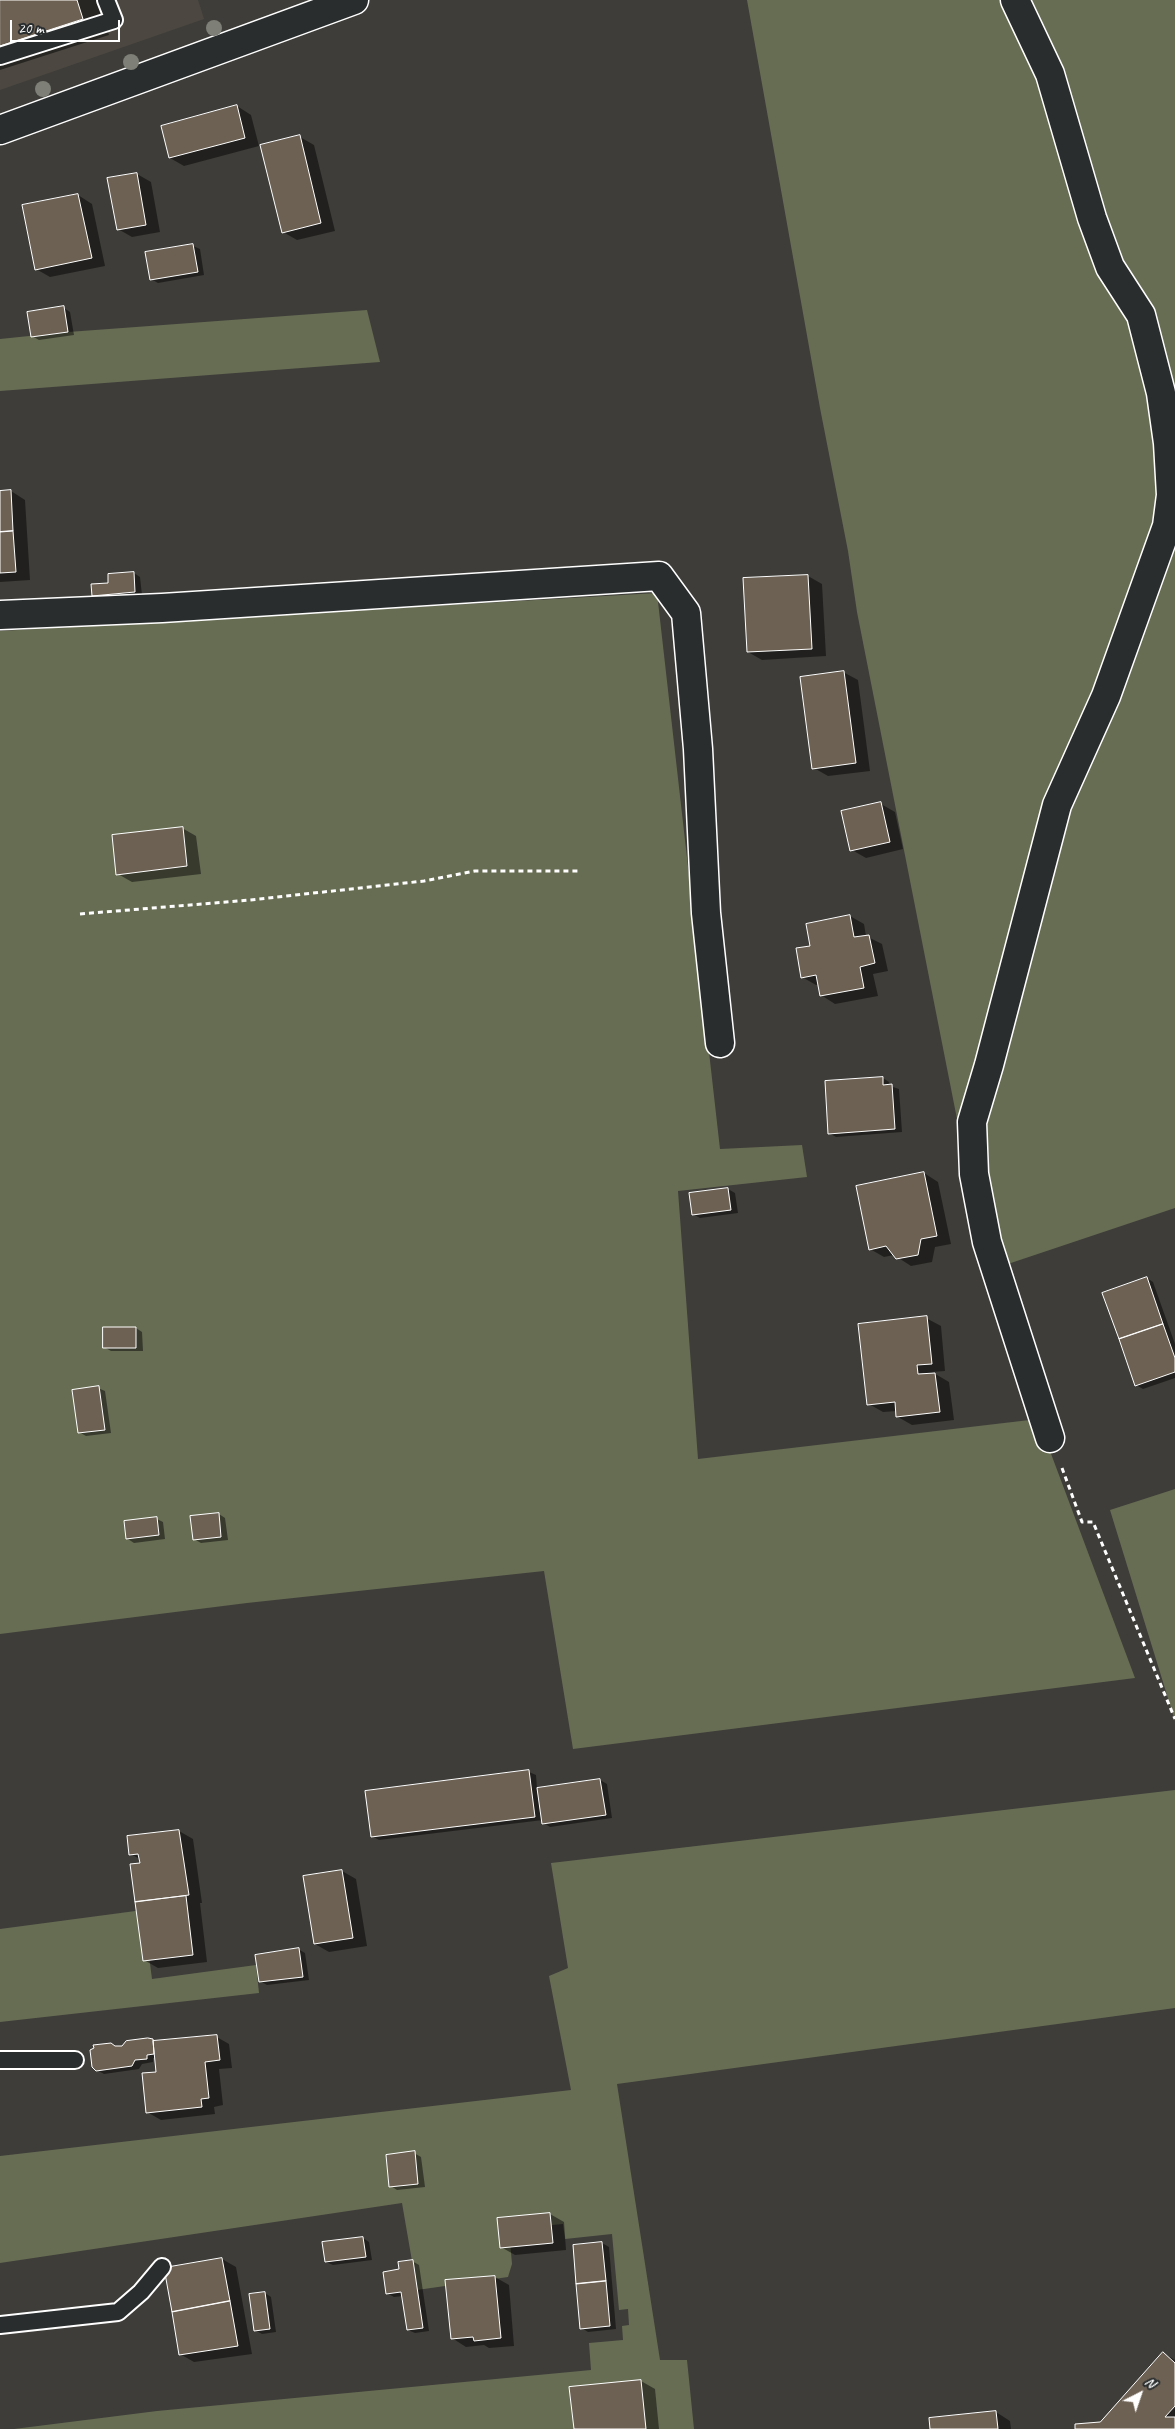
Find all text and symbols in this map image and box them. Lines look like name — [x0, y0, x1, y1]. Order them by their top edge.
scale bar — [12, 10, 122, 42]
text: 20 m — [18, 19, 44, 38]
north arrow — [1115, 2369, 1165, 2419]
text: N — [1141, 2373, 1159, 2392]

